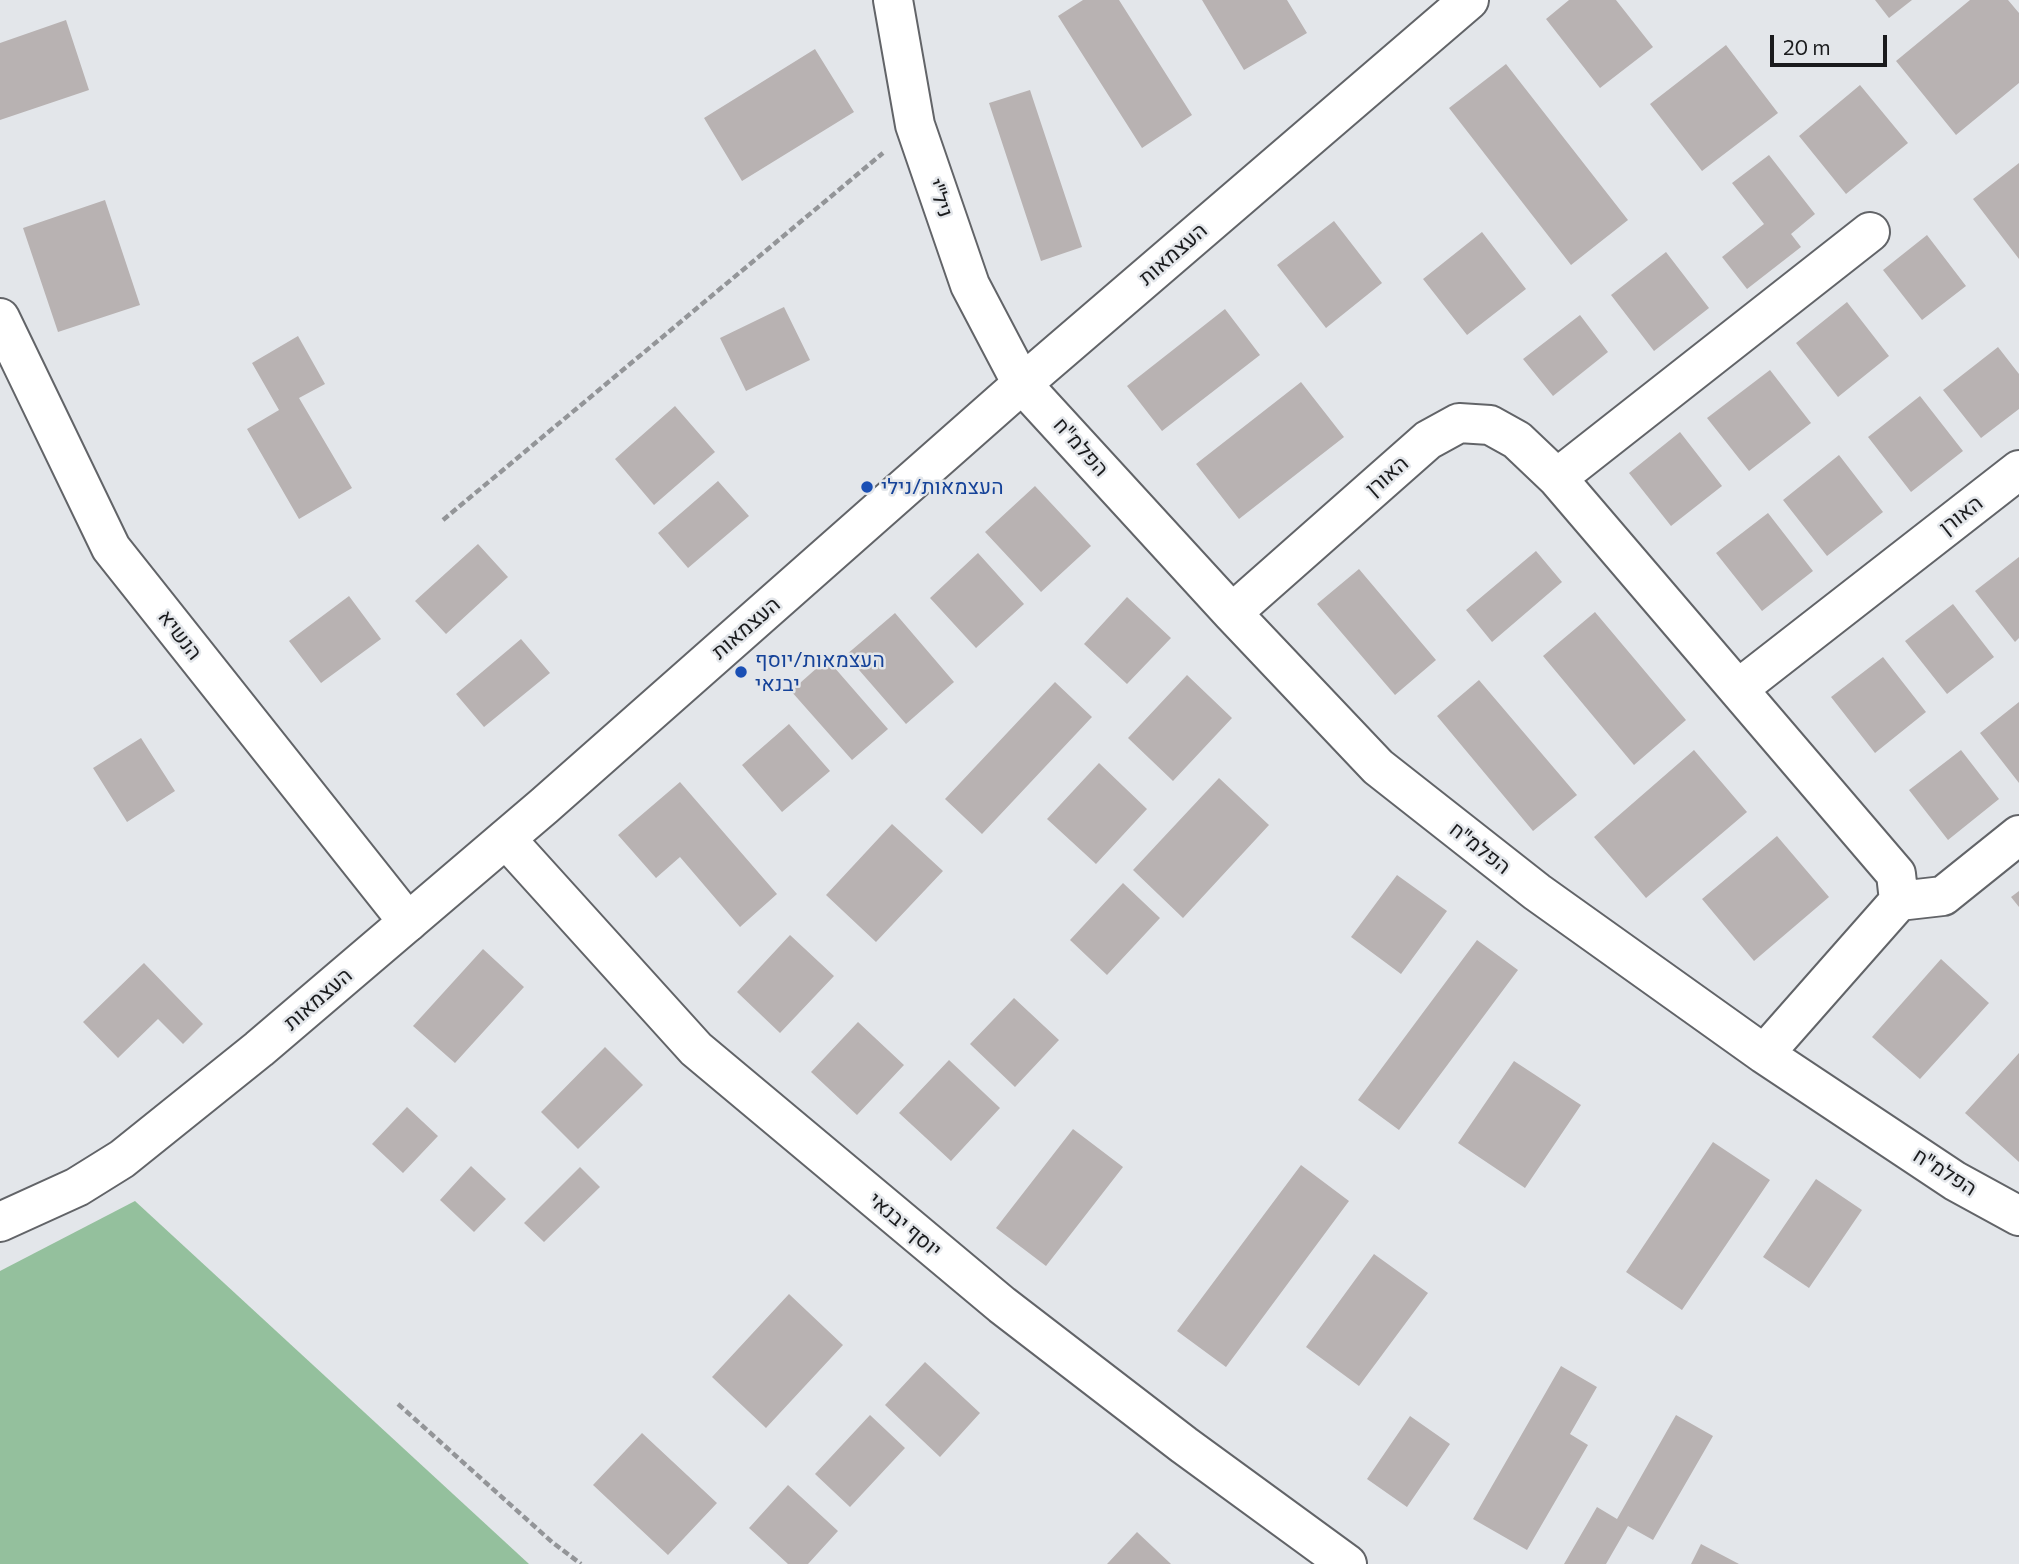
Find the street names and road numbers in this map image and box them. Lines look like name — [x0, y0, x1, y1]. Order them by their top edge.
street label: ניל"י — [922, 176, 958, 220]
street label: העצמאות — [1134, 218, 1212, 290]
street label: הפלמ"ח — [1048, 412, 1114, 482]
street label: האורן — [1360, 451, 1414, 501]
street label: האורן — [1934, 490, 1988, 540]
street label: העצמאות — [707, 592, 785, 664]
street label: הנשיא — [153, 605, 207, 665]
street label: הפלמ"ח — [1445, 816, 1515, 880]
street label: העצמאות — [279, 963, 357, 1035]
street label: הפלמ"ח — [1909, 1143, 1981, 1201]
street label: יוסף יבנאי — [863, 1187, 947, 1263]

